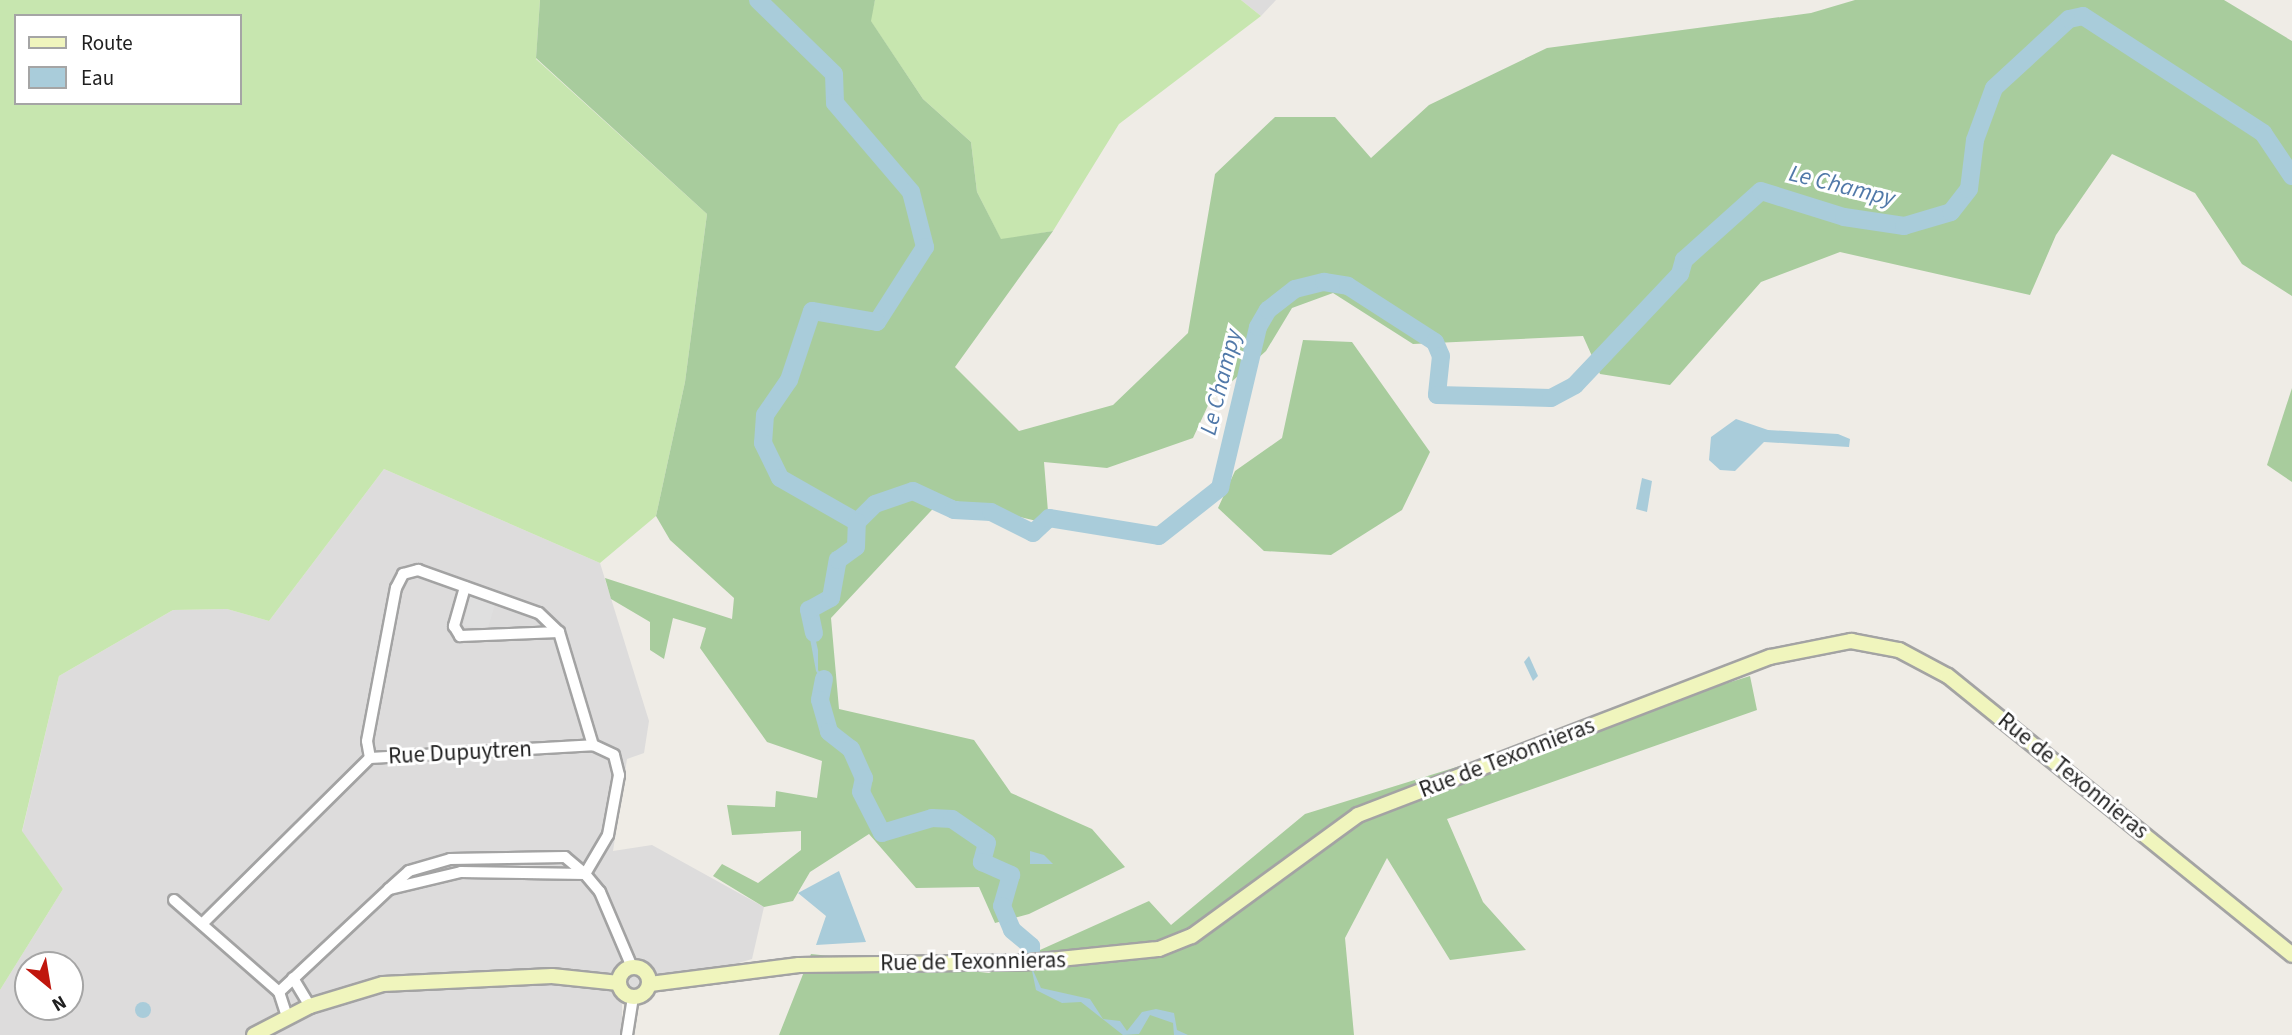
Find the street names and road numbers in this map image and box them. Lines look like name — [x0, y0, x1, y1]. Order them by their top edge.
street label: Rue de Texonnieras — [1992, 707, 2154, 845]
street label: Rue de Texonnieras — [1415, 712, 1599, 804]
street label: Rue Dupuytren — [387, 735, 533, 771]
street label: Rue de Texonnieras — [880, 947, 1066, 977]

